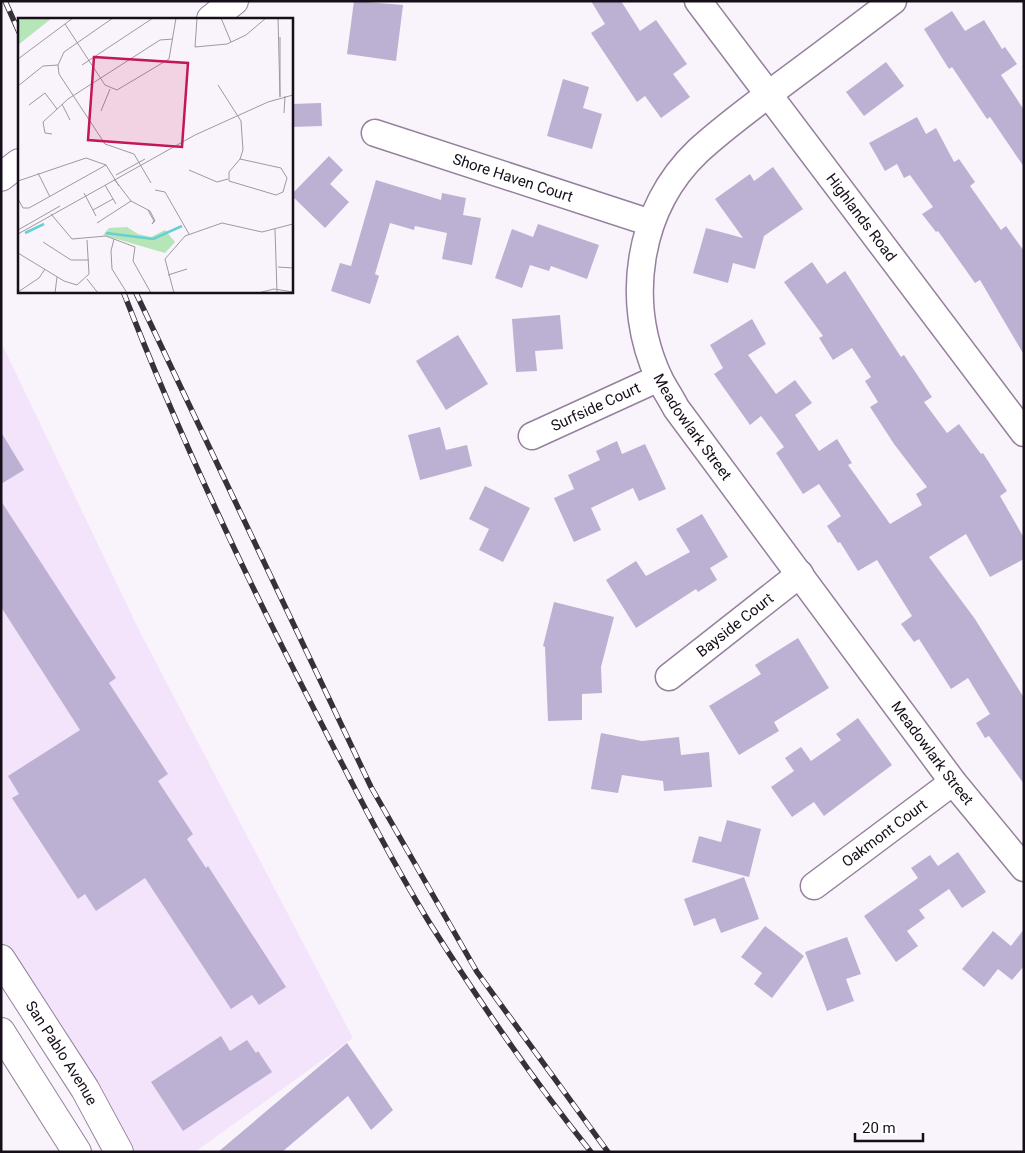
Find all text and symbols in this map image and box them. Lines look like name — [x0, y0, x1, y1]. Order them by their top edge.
inset map — [18, 18, 292, 292]
street label: Shore Haven Court — [450, 150, 575, 206]
street label: Highlands Road — [822, 170, 900, 265]
street label: Meadowlark Street — [649, 371, 735, 484]
street label: Surfside Court — [548, 379, 643, 435]
street label: Bayside Court — [693, 589, 777, 661]
street label: Meadowlark Street — [887, 698, 977, 809]
street label: Oakmont Court — [838, 796, 931, 871]
street label: San Pablo Avenue — [22, 998, 101, 1109]
scale bar — [855, 1110, 922, 1142]
text: 20 m — [862, 1119, 896, 1137]

